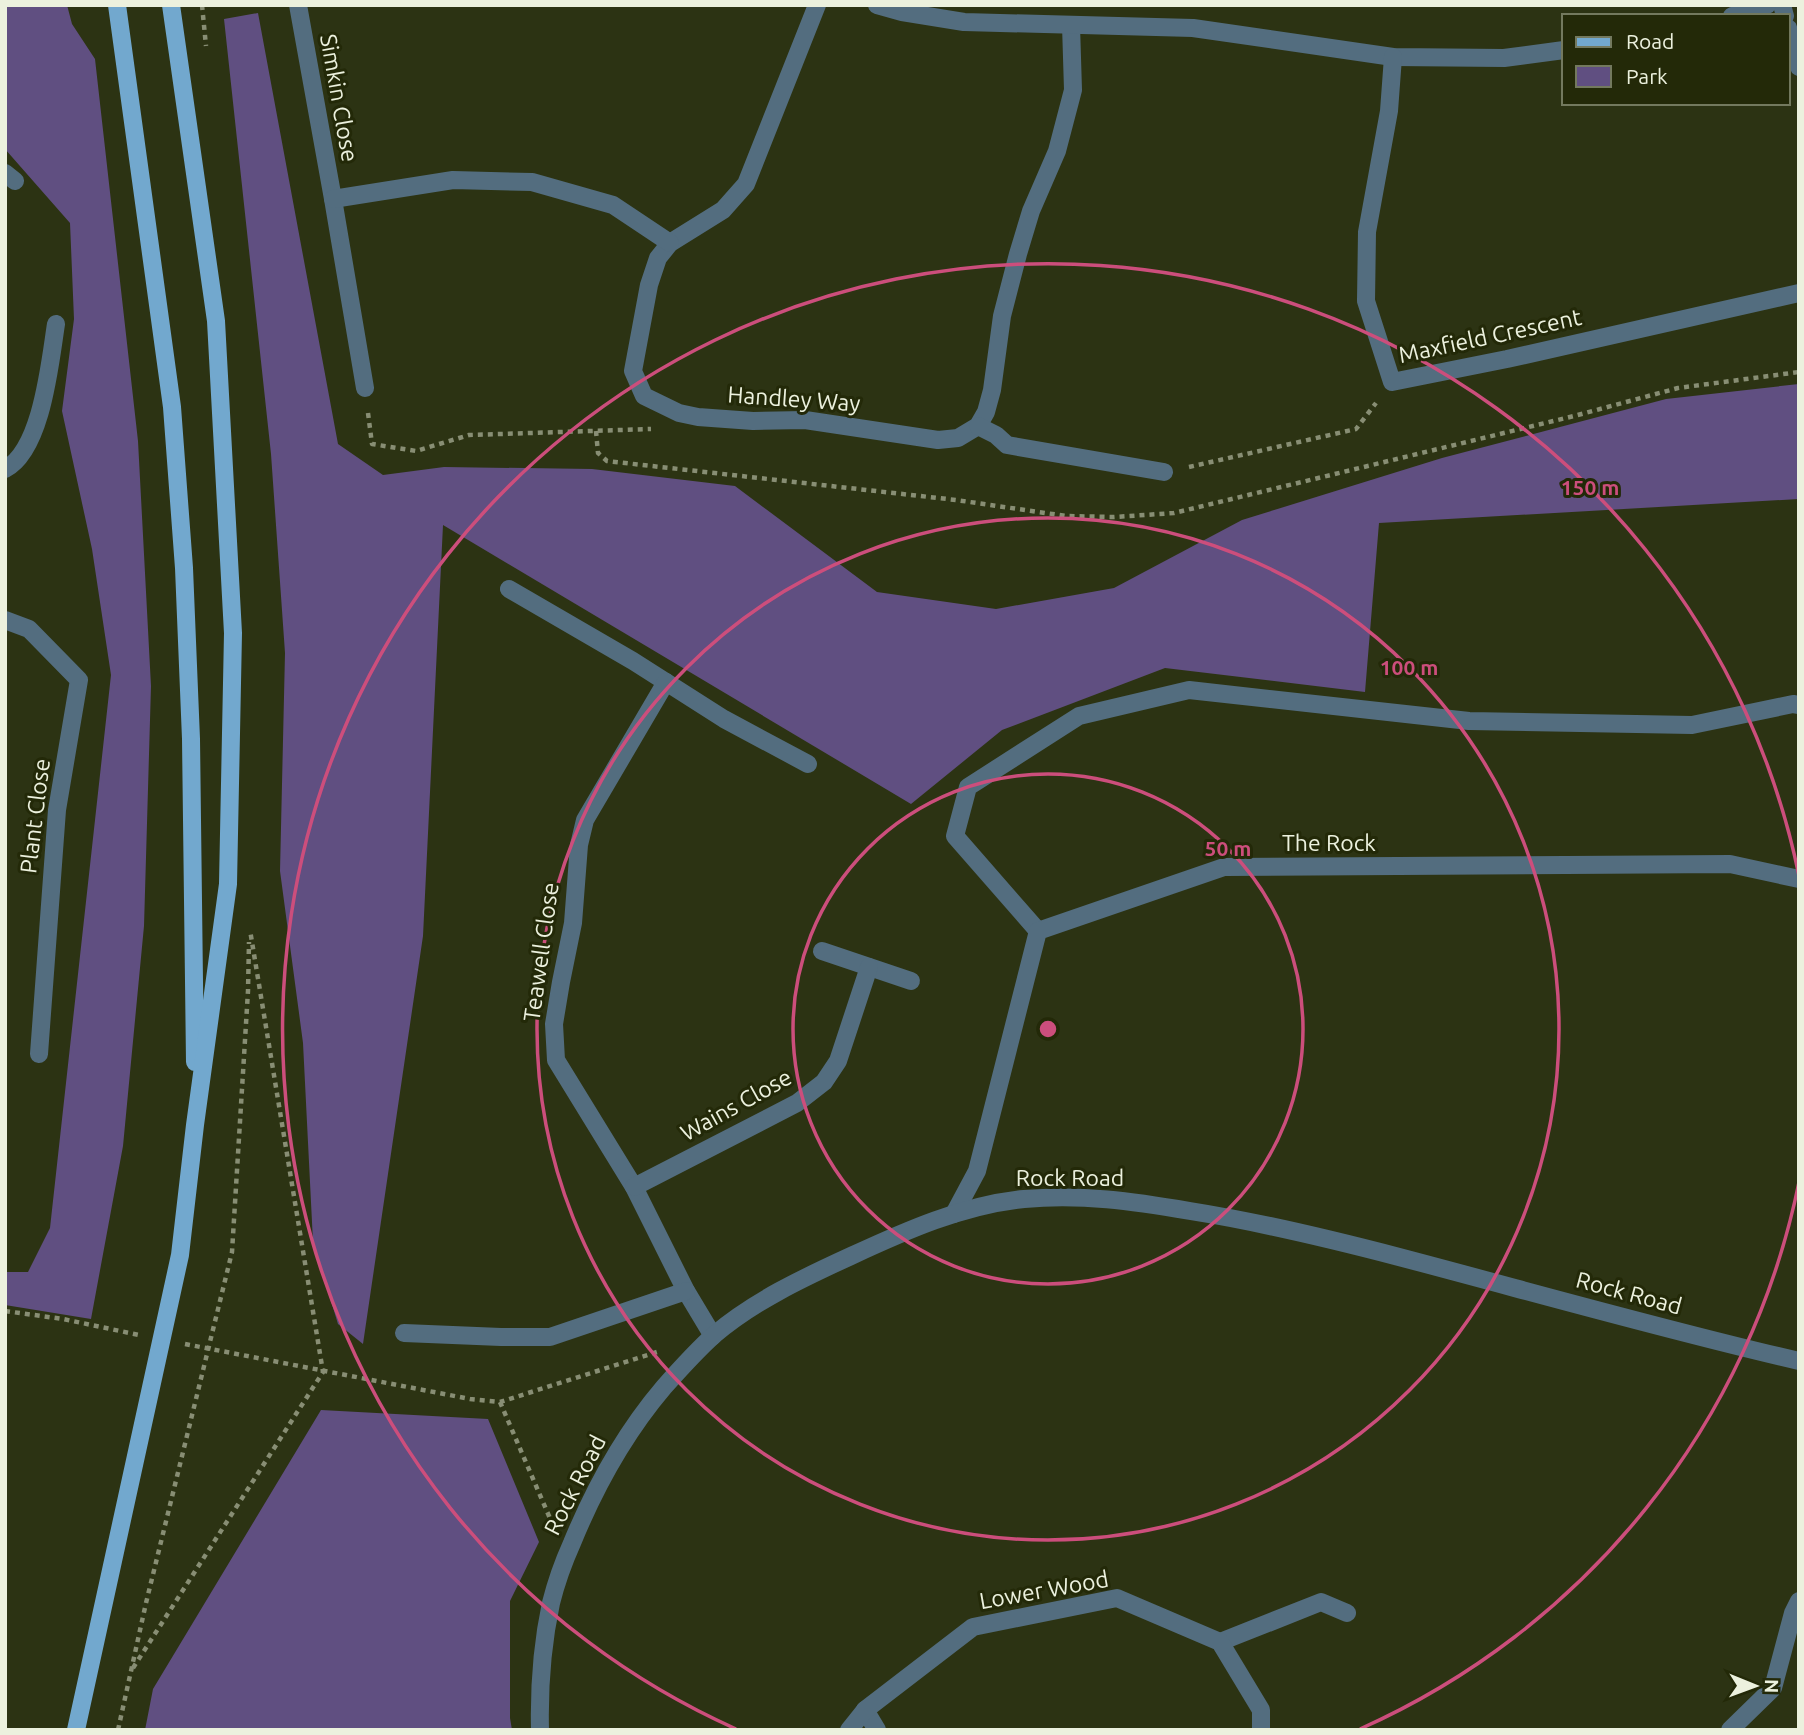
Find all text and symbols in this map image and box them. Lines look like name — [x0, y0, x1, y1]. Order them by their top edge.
legend — [1562, 14, 1790, 105]
text: Road — [1626, 29, 1674, 53]
street label: Simkin Close — [316, 32, 363, 164]
text: Park — [1626, 64, 1668, 88]
street label: Maxfield Crescent — [1396, 304, 1584, 367]
street label: Handley Way — [727, 381, 861, 416]
text: 150 m — [1561, 475, 1619, 499]
text: 100 m — [1380, 655, 1438, 679]
street label: Plant Close — [15, 757, 54, 875]
street label: The Rock — [1282, 830, 1376, 855]
text: 50 m — [1205, 836, 1251, 860]
street label: Teawell Close — [518, 881, 563, 1023]
centre of rings — [1036, 1017, 1060, 1041]
street label: Wains Close — [676, 1064, 796, 1145]
street label: Rock Road — [1016, 1165, 1124, 1190]
street label: Rock Road — [1574, 1266, 1685, 1319]
street label: Rock Road — [539, 1431, 610, 1539]
street label: Lower Wood — [977, 1566, 1111, 1613]
north arrow — [1720, 1651, 1790, 1721]
text: N — [1761, 1679, 1783, 1694]

